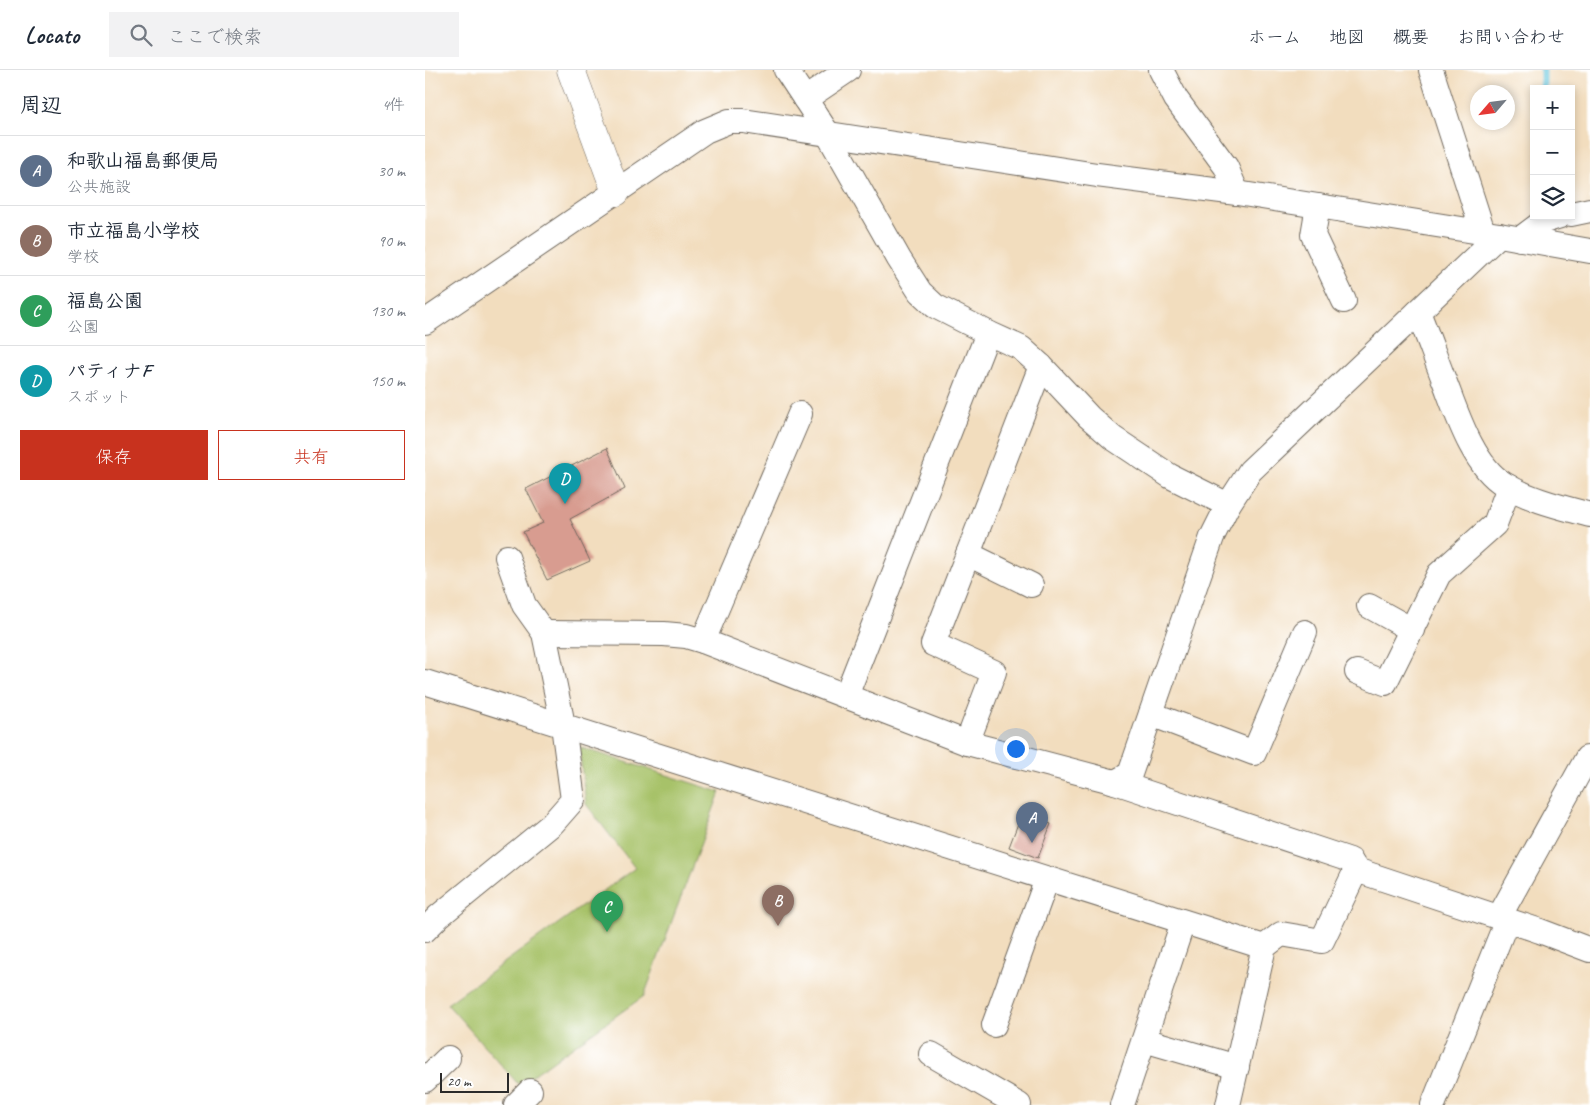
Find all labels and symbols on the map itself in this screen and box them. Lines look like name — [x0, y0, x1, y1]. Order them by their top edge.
north arrow — [1470, 85, 1515, 130]
pin: D — [549, 463, 581, 504]
your location — [1003, 736, 1029, 762]
pin: A — [1016, 802, 1048, 843]
pin: B — [762, 885, 794, 926]
pin: C — [591, 891, 623, 932]
scale bar — [440, 1070, 509, 1093]

